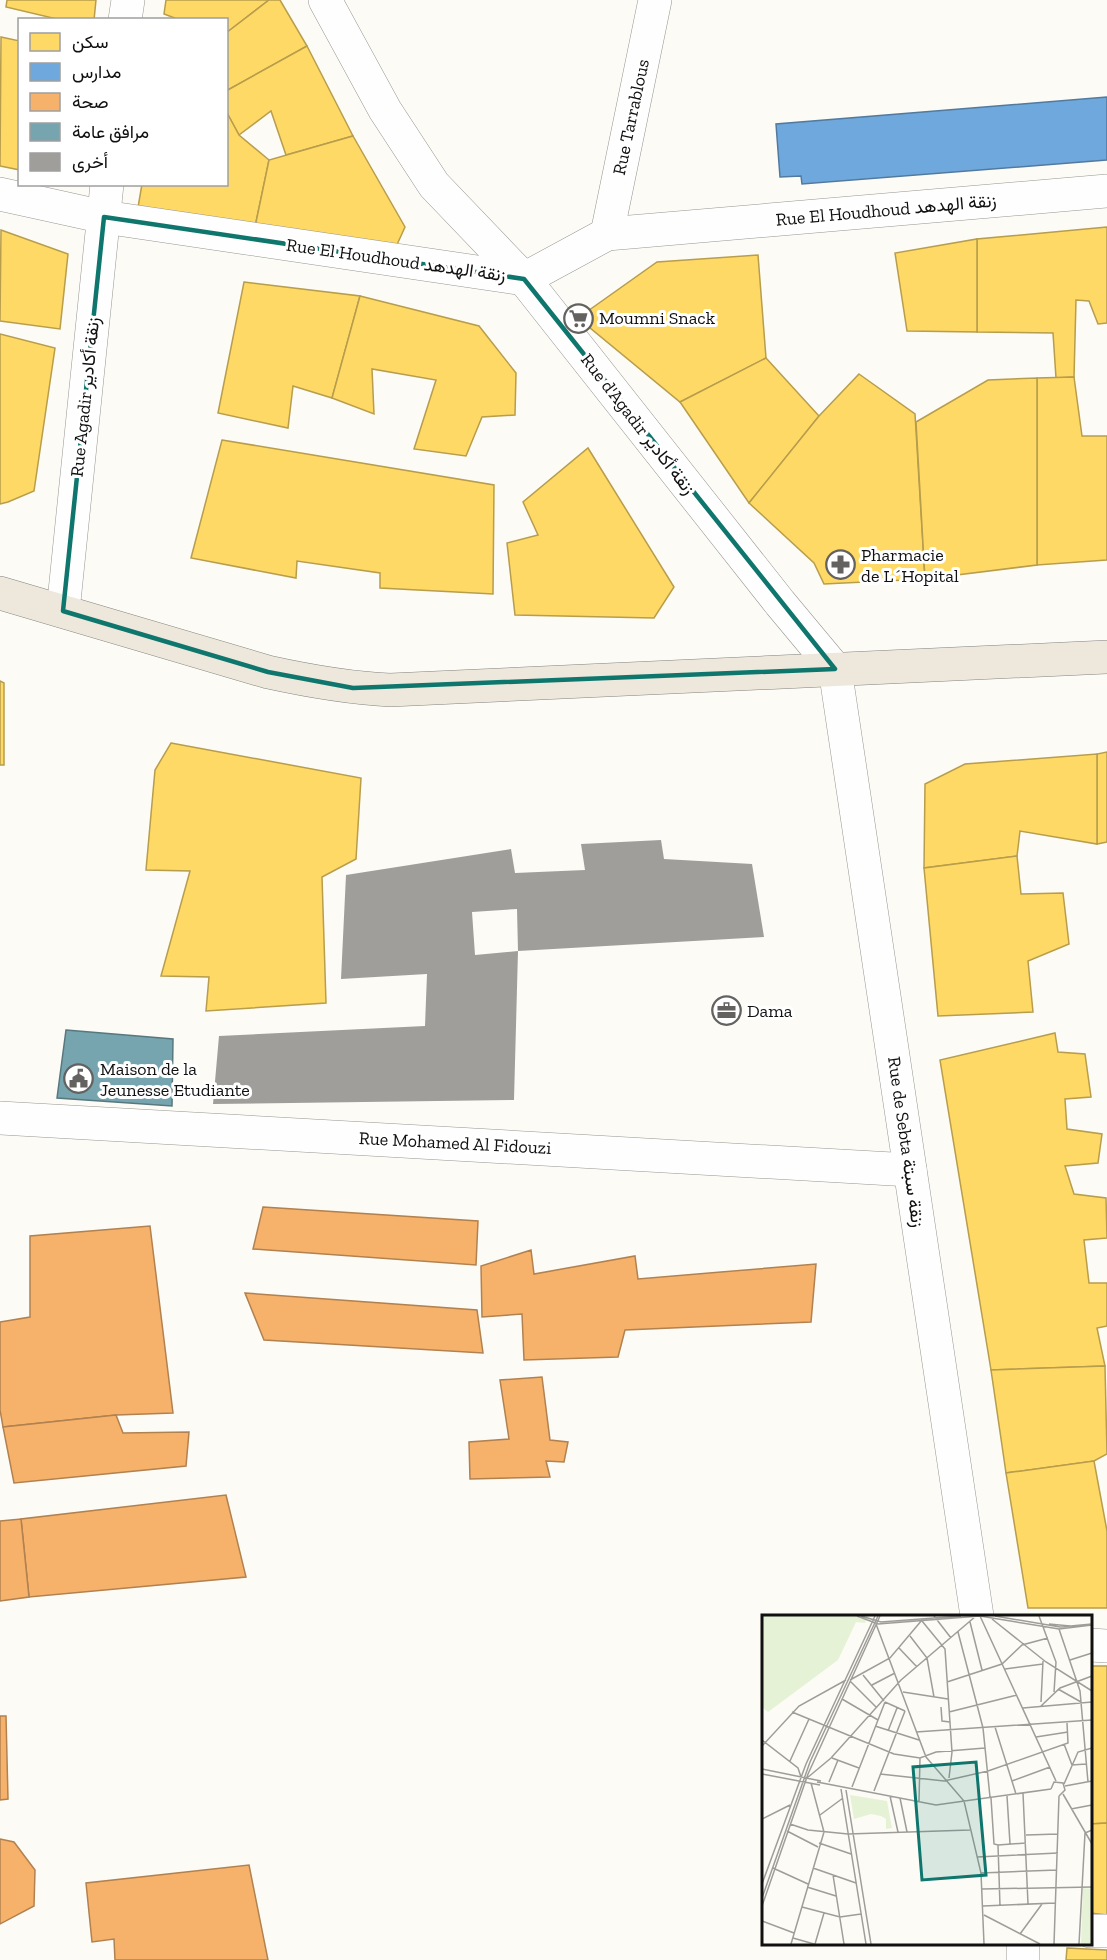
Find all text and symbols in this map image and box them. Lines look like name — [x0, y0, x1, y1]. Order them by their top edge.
legend — [18, 18, 228, 186]
text: سكن — [72, 31, 108, 53]
street label: Rue Tarrablous — [608, 57, 654, 177]
text: مدارس — [72, 61, 121, 83]
text: صحة — [72, 91, 109, 113]
text: مرافق عامة — [72, 121, 149, 143]
text: أخرى — [72, 151, 108, 173]
street label: Rue El Houdhoud زنقة الهدهد — [775, 189, 997, 231]
street label: Rue El Houdhoud زنقة الهدهد — [285, 234, 507, 286]
supermarket icon: Moumni Snack — [562, 302, 594, 334]
place label: Moumni Snack — [599, 307, 716, 329]
street label: Rue Agadir زنقة أكادير — [66, 316, 104, 478]
street label: Rue d'Agadir زنقة أكادير — [576, 349, 700, 499]
place label: Pharmacie de L´Hopital — [861, 544, 959, 587]
pharmacy icon: Pharmacie de L´Hopital — [824, 549, 856, 581]
office icon: Dama — [710, 995, 742, 1027]
place label: Dama — [747, 1000, 793, 1022]
street label: Rue de Sebta زنقة سبتة — [883, 1055, 929, 1229]
place label: Maison de la Jeunesse Etudiante — [100, 1058, 250, 1101]
public building icon: Maison de la Jeunesse Etudiante — [63, 1063, 95, 1095]
street label: Rue Mohamed Al Fidouzi — [358, 1127, 552, 1159]
inset map — [762, 1615, 1092, 1945]

